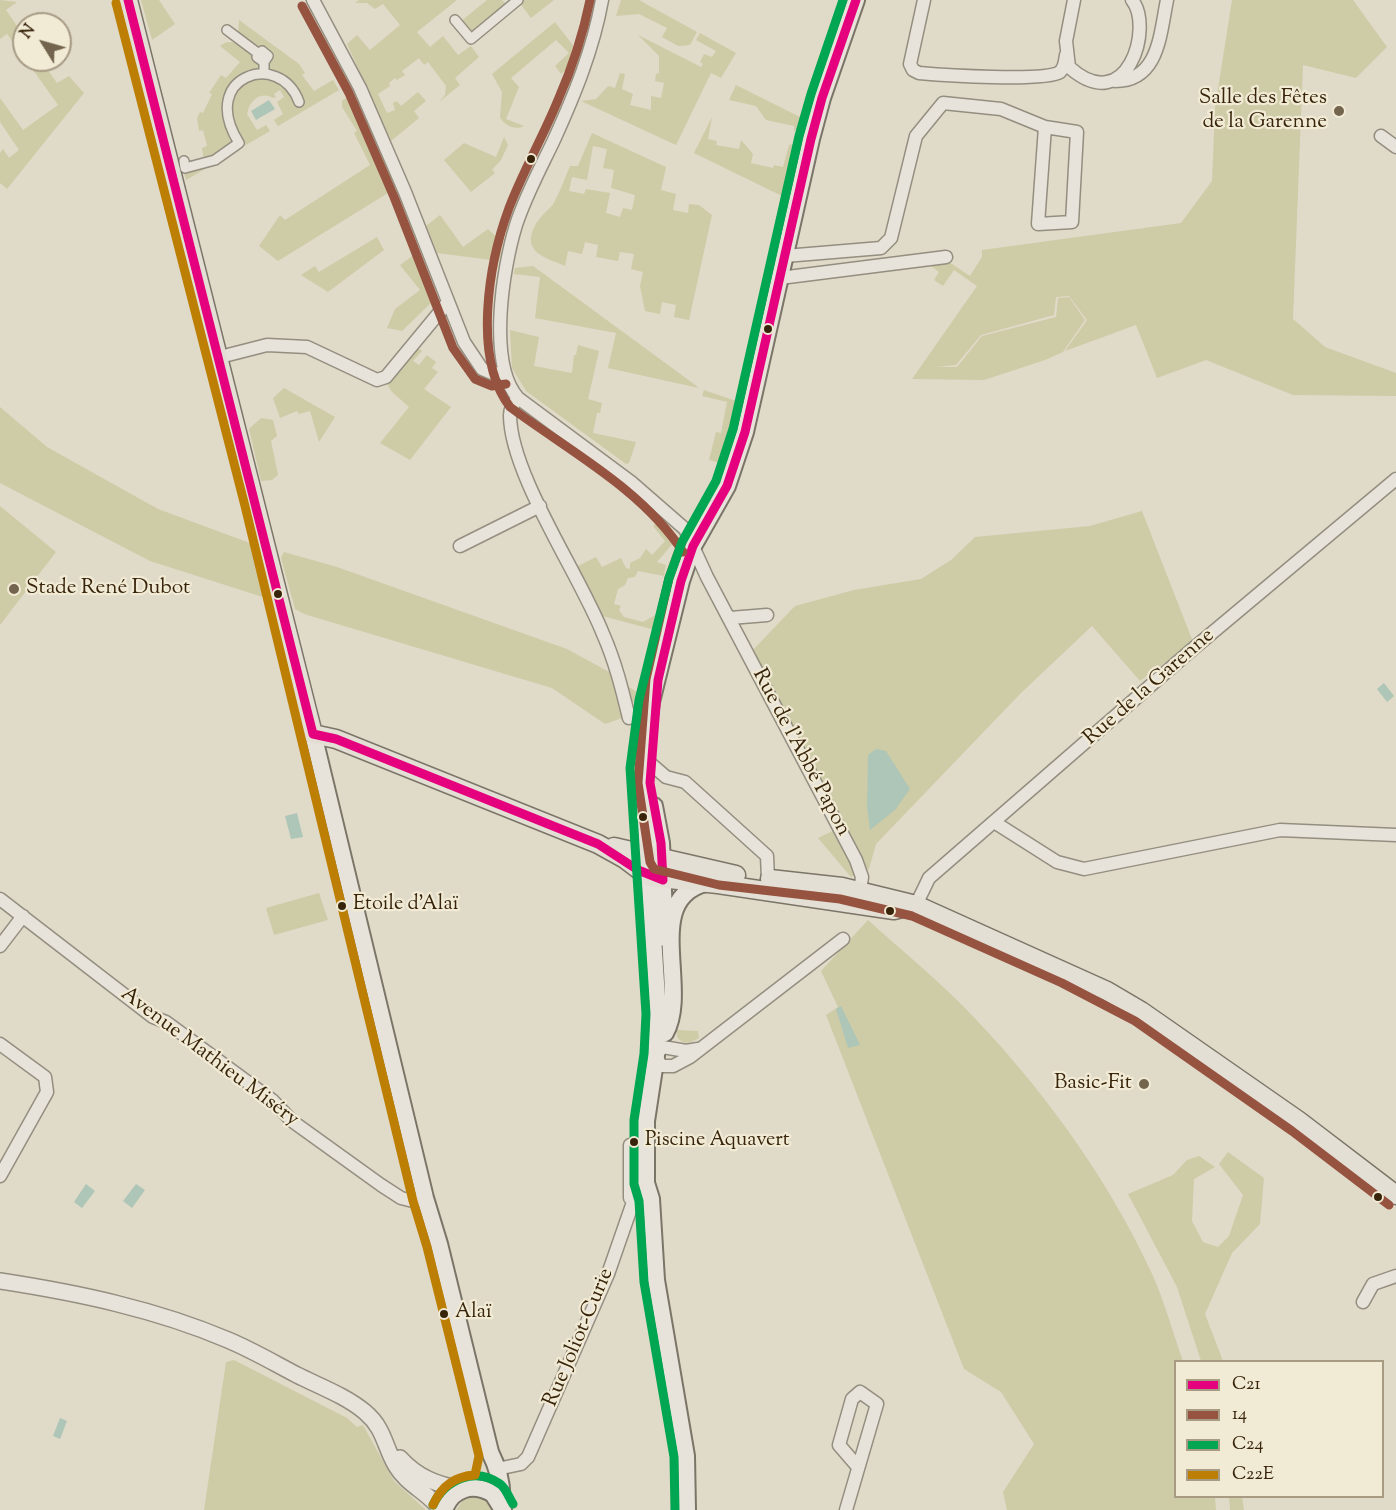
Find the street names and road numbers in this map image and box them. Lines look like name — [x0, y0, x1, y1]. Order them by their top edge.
street label: Rue de la Garenne — [1079, 624, 1221, 752]
street label: Rue de l'Abbé Papon — [745, 665, 855, 841]
street label: Avenue Mathieu Miséry — [115, 983, 303, 1133]
street label: Rue Joliot-Curie — [539, 1265, 621, 1411]

